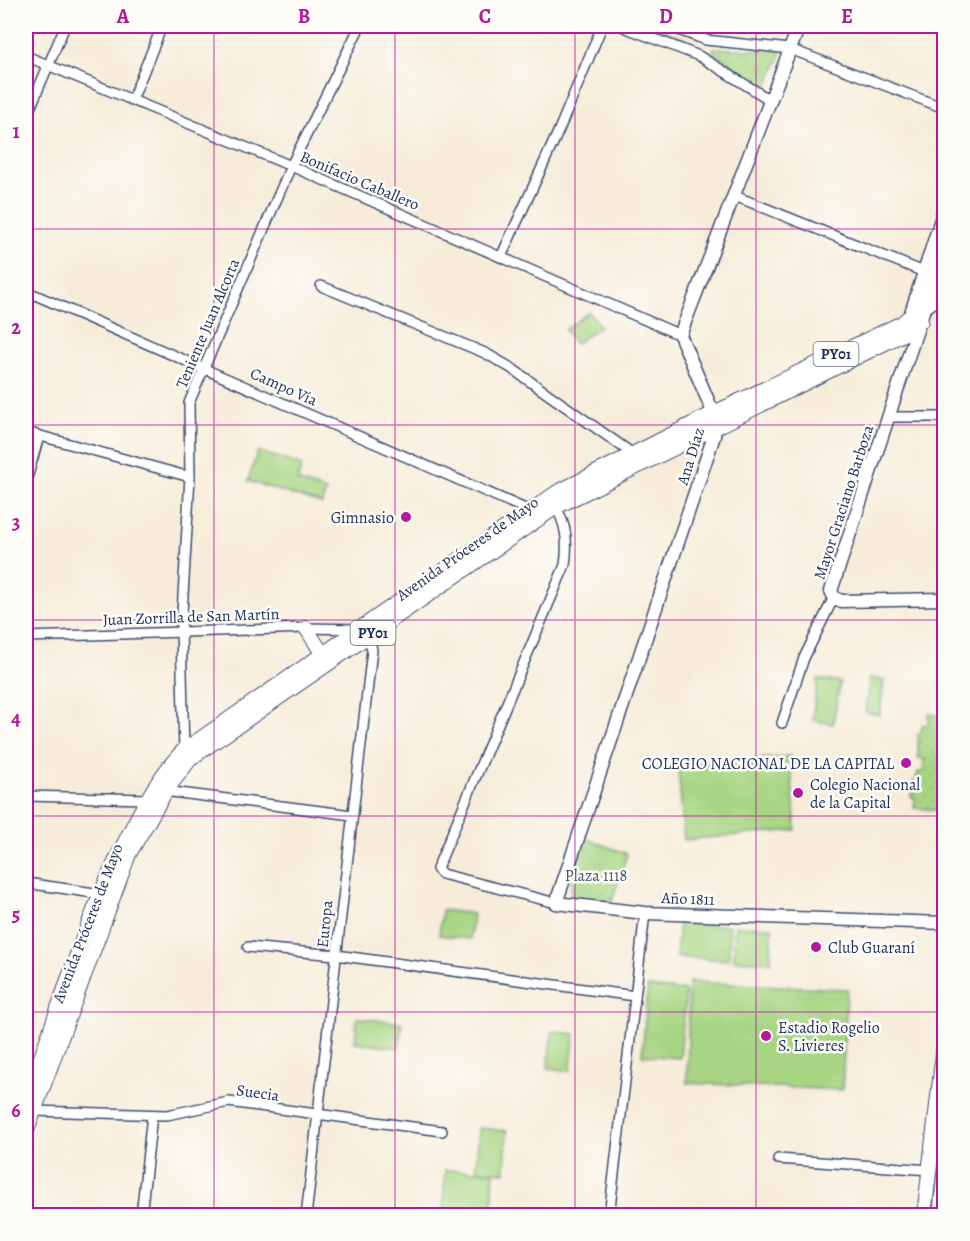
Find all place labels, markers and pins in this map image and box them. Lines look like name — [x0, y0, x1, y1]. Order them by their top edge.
place label: Gimnasio — [331, 507, 394, 529]
marker: Gimnasio — [399, 510, 413, 524]
place label: COLEGIO NACIONAL DE LA CAPITAL — [642, 753, 895, 775]
marker: COLEGIO NACIONAL DE LA CAPITAL — [899, 756, 913, 770]
place label: Colegio Nacional de la Capital — [810, 774, 920, 814]
marker: Colegio Nacional de la Capital — [791, 786, 805, 800]
place label: Club Guaraní — [828, 937, 915, 959]
marker: Club Guaraní — [809, 940, 823, 954]
place label: Estadio Rogelio S. Livieres — [778, 1017, 880, 1057]
marker: Estadio Rogelio S. Livieres — [759, 1029, 773, 1043]

